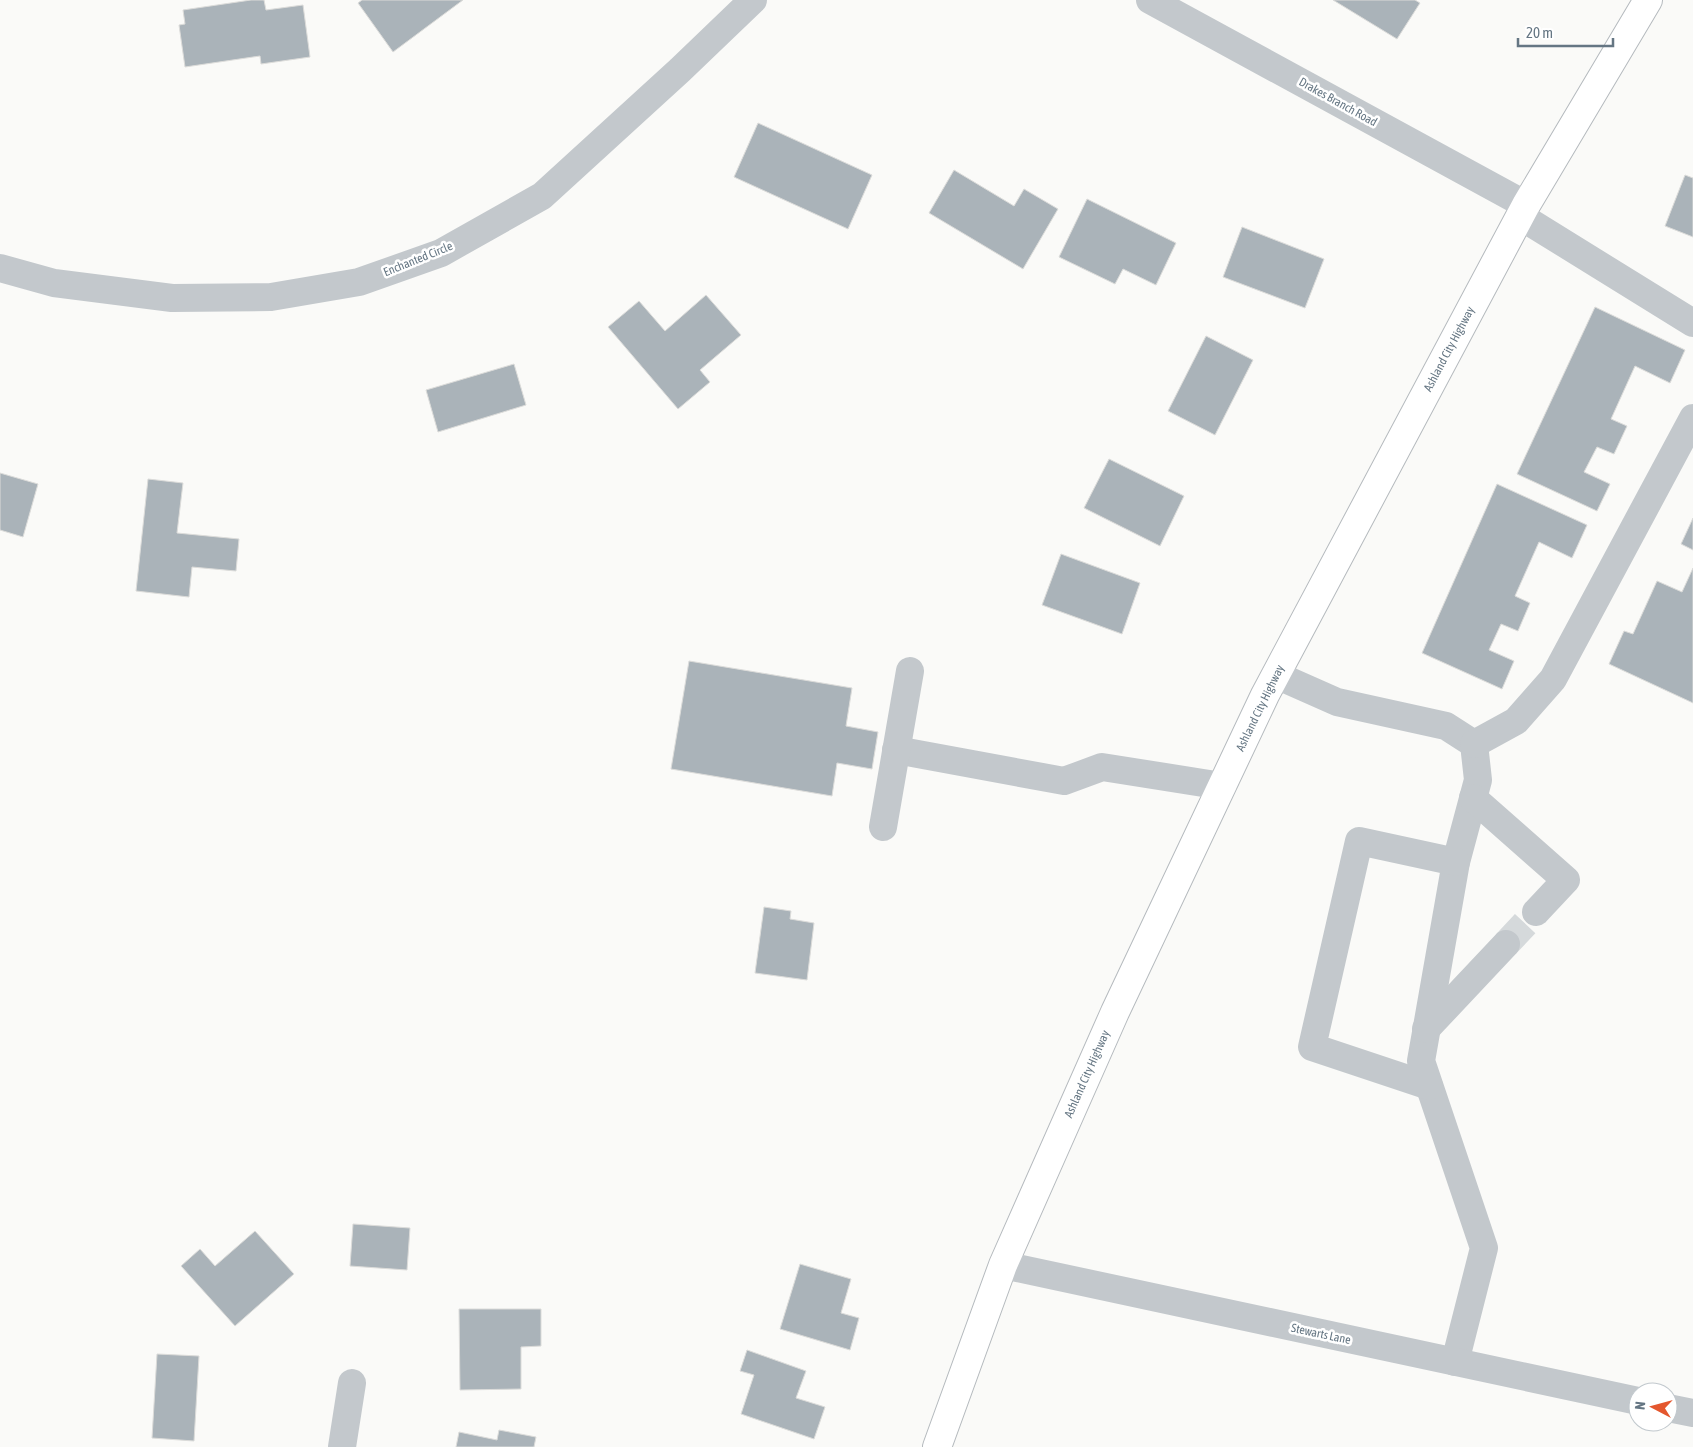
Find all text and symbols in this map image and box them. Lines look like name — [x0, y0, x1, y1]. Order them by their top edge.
scale bar — [1518, 15, 1613, 47]
text: 20 m — [1526, 24, 1553, 41]
street label: Drakes Branch Road — [1296, 75, 1380, 129]
street label: Enchanted Circle — [381, 239, 455, 279]
street label: Ashland City Highway — [1421, 304, 1477, 394]
street label: Ashland City Highway — [1233, 662, 1287, 753]
street label: Ashland City Highway — [1061, 1028, 1113, 1120]
street label: Stewarts Lane — [1290, 1321, 1352, 1347]
north arrow — [1628, 1382, 1678, 1432]
text: N — [1632, 1401, 1648, 1411]

